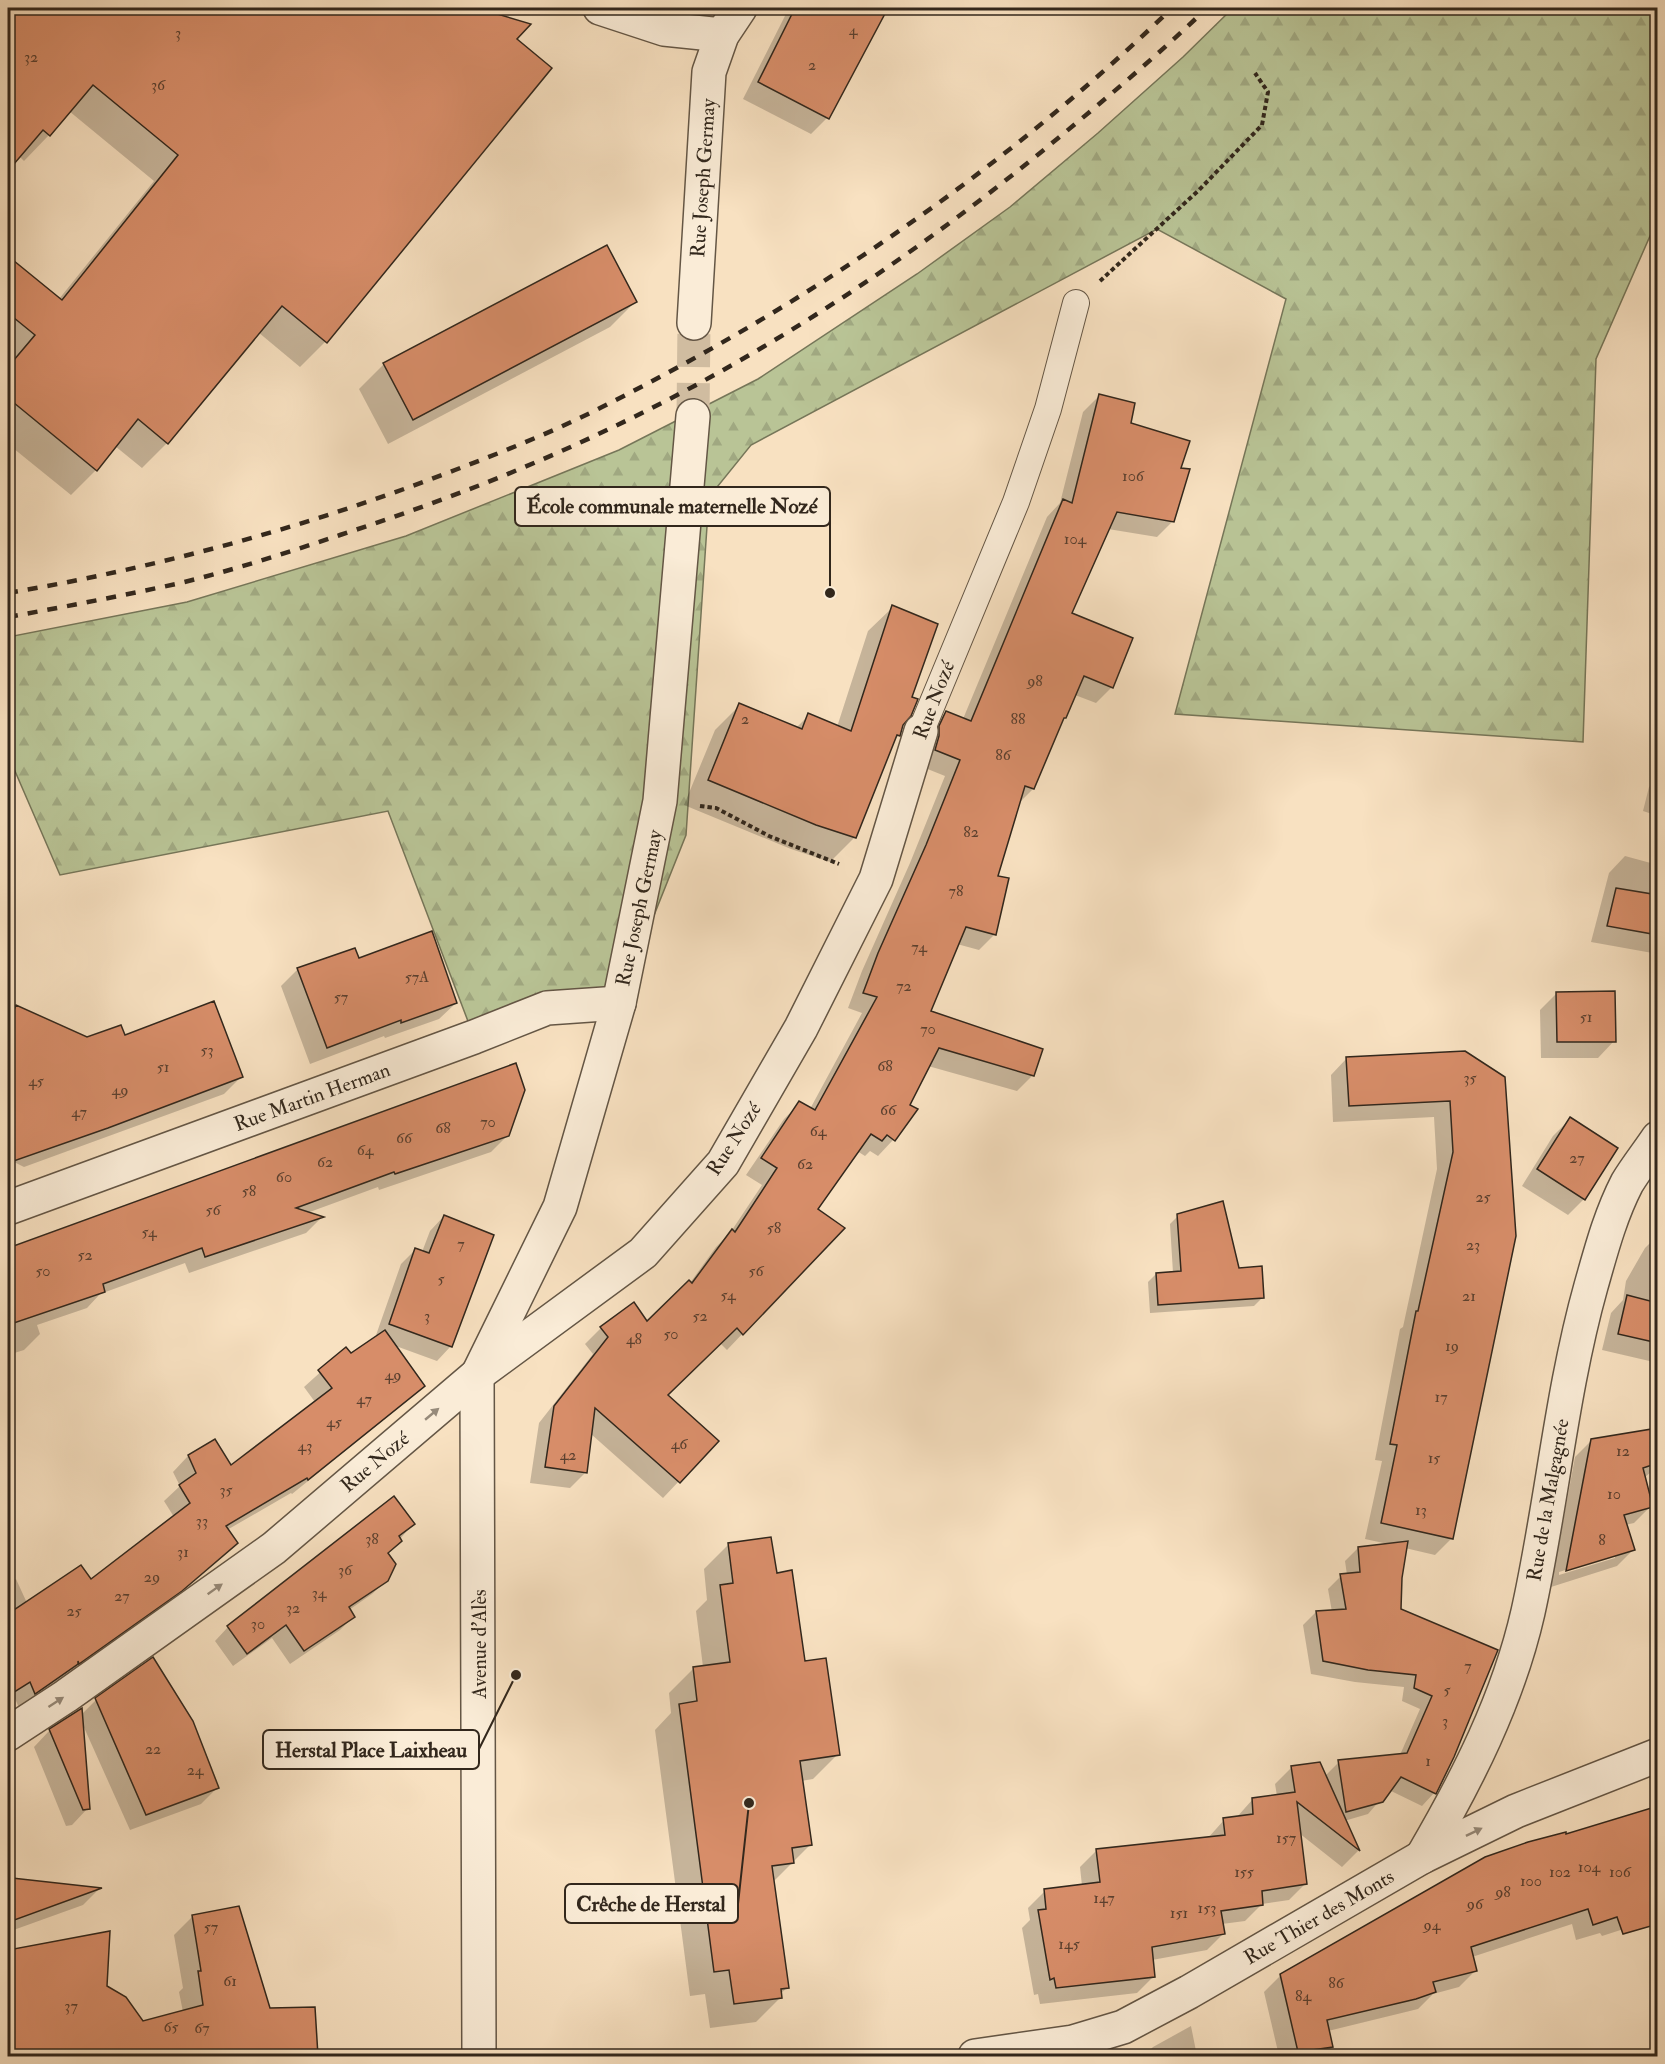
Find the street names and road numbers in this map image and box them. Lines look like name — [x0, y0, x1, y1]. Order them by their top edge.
street label: Rue Joseph Germay — [685, 97, 722, 258]
street label: Rue Nozé — [908, 657, 961, 743]
street label: Rue Joseph Germay — [610, 826, 669, 989]
street label: Rue Martin Herman — [231, 1057, 393, 1137]
street label: Rue Nozé — [701, 1097, 767, 1180]
street label: Rue de la Malgagnée — [1521, 1417, 1575, 1583]
street label: Rue Nozé — [336, 1426, 415, 1498]
street label: Avenue d'Alès — [467, 1589, 492, 1700]
street label: Rue Thier des Monts — [1240, 1864, 1399, 1970]

